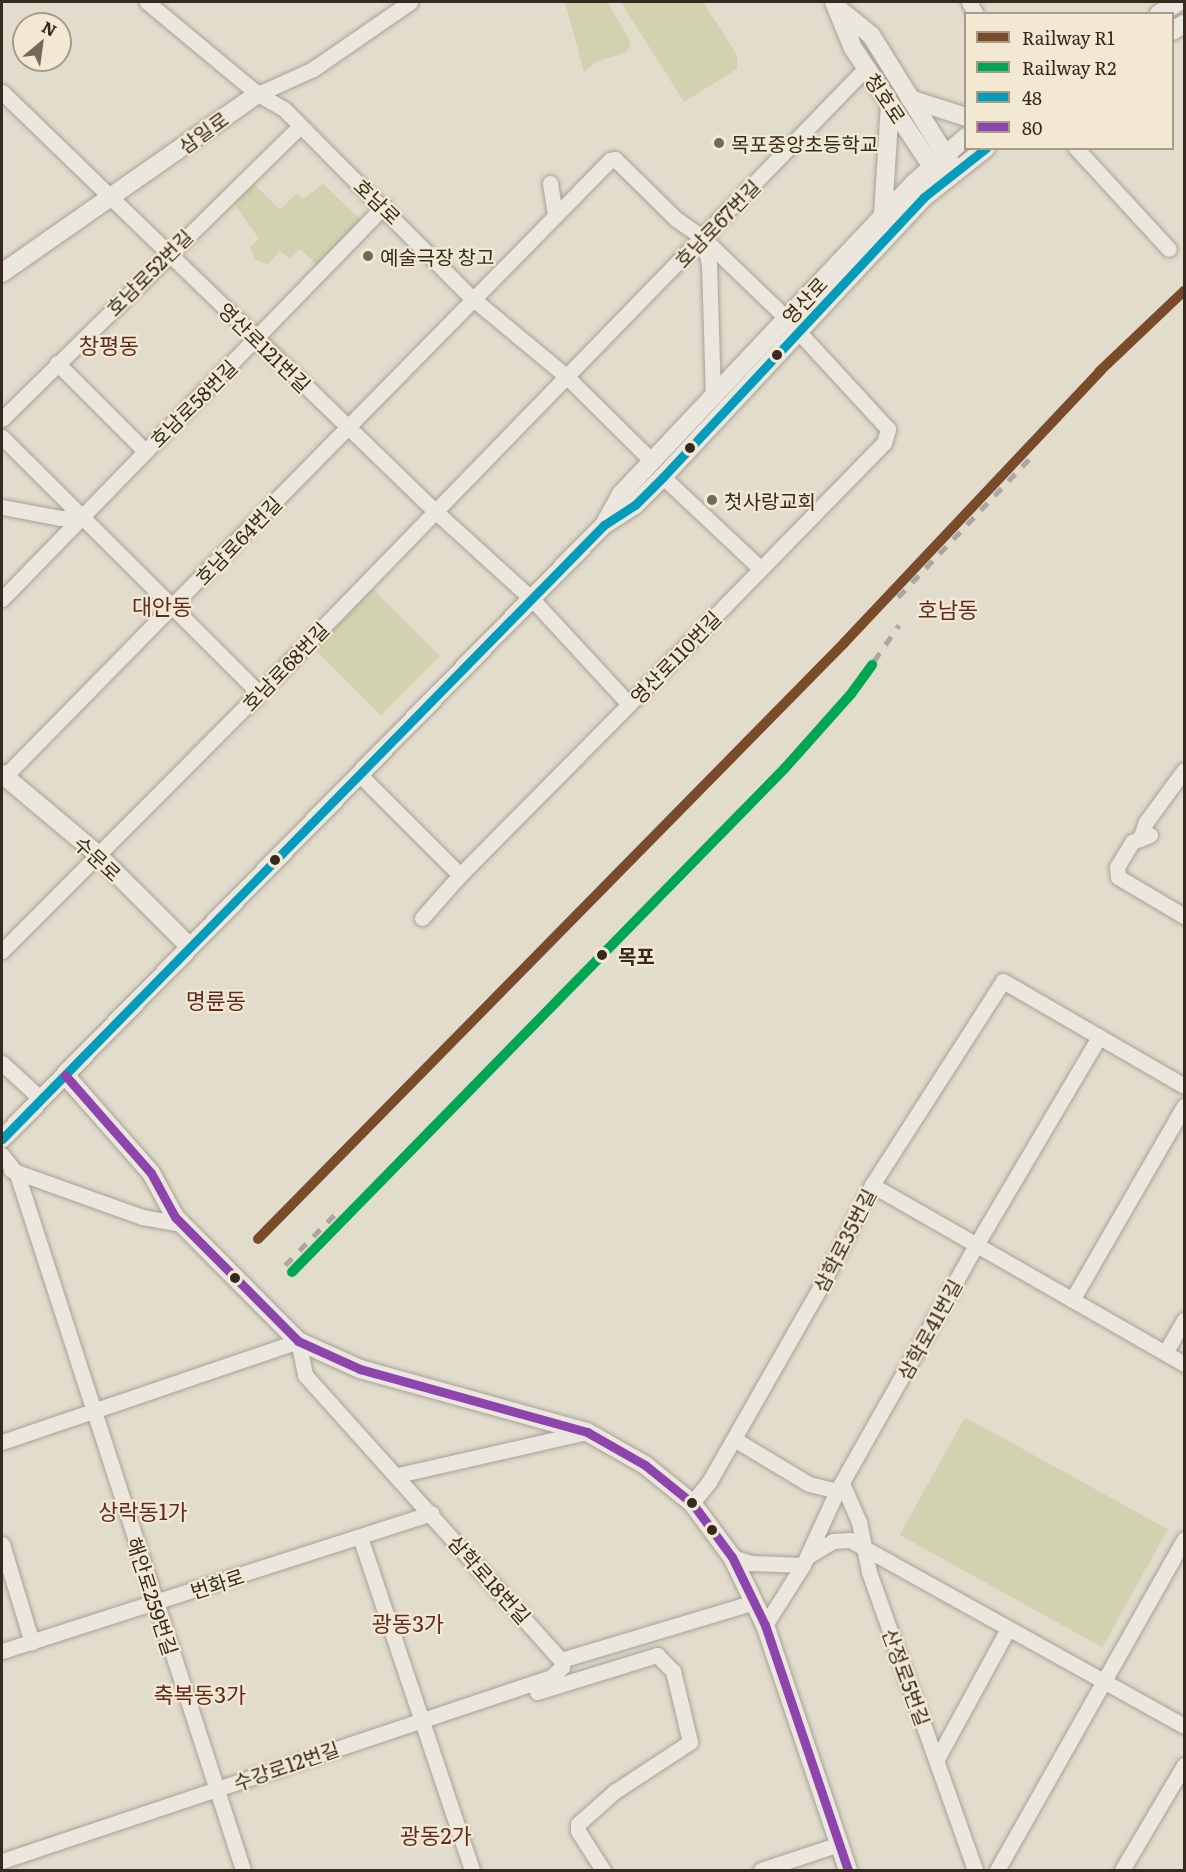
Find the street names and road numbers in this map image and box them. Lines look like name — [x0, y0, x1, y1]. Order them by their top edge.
street label: 청호로 — [861, 68, 911, 128]
street label: 삼일로 — [174, 106, 232, 158]
street label: 호남로 — [350, 173, 406, 229]
street label: 호남로67번길 — [669, 174, 765, 272]
street label: 호남로52번길 — [101, 224, 197, 320]
street label: 영산로 — [776, 272, 832, 328]
street label: 영산로121번길 — [214, 297, 316, 397]
street label: 호남로58번길 — [144, 354, 242, 452]
street label: 호남로64번길 — [190, 491, 286, 589]
street label: 영산로110번길 — [625, 606, 725, 708]
street label: 호남로68번길 — [237, 617, 333, 715]
street label: 수문로 — [70, 830, 126, 886]
street label: 삼학로35번길 — [808, 1184, 880, 1296]
street label: 삼학로41번길 — [892, 1275, 966, 1383]
street label: 삼학로18번길 — [444, 1530, 536, 1628]
street label: 해안로259번길 — [123, 1534, 183, 1658]
street label: 번화로 — [187, 1563, 247, 1603]
street label: 산정로5번길 — [878, 1625, 936, 1729]
street label: 수강로12번길 — [230, 1736, 342, 1794]

